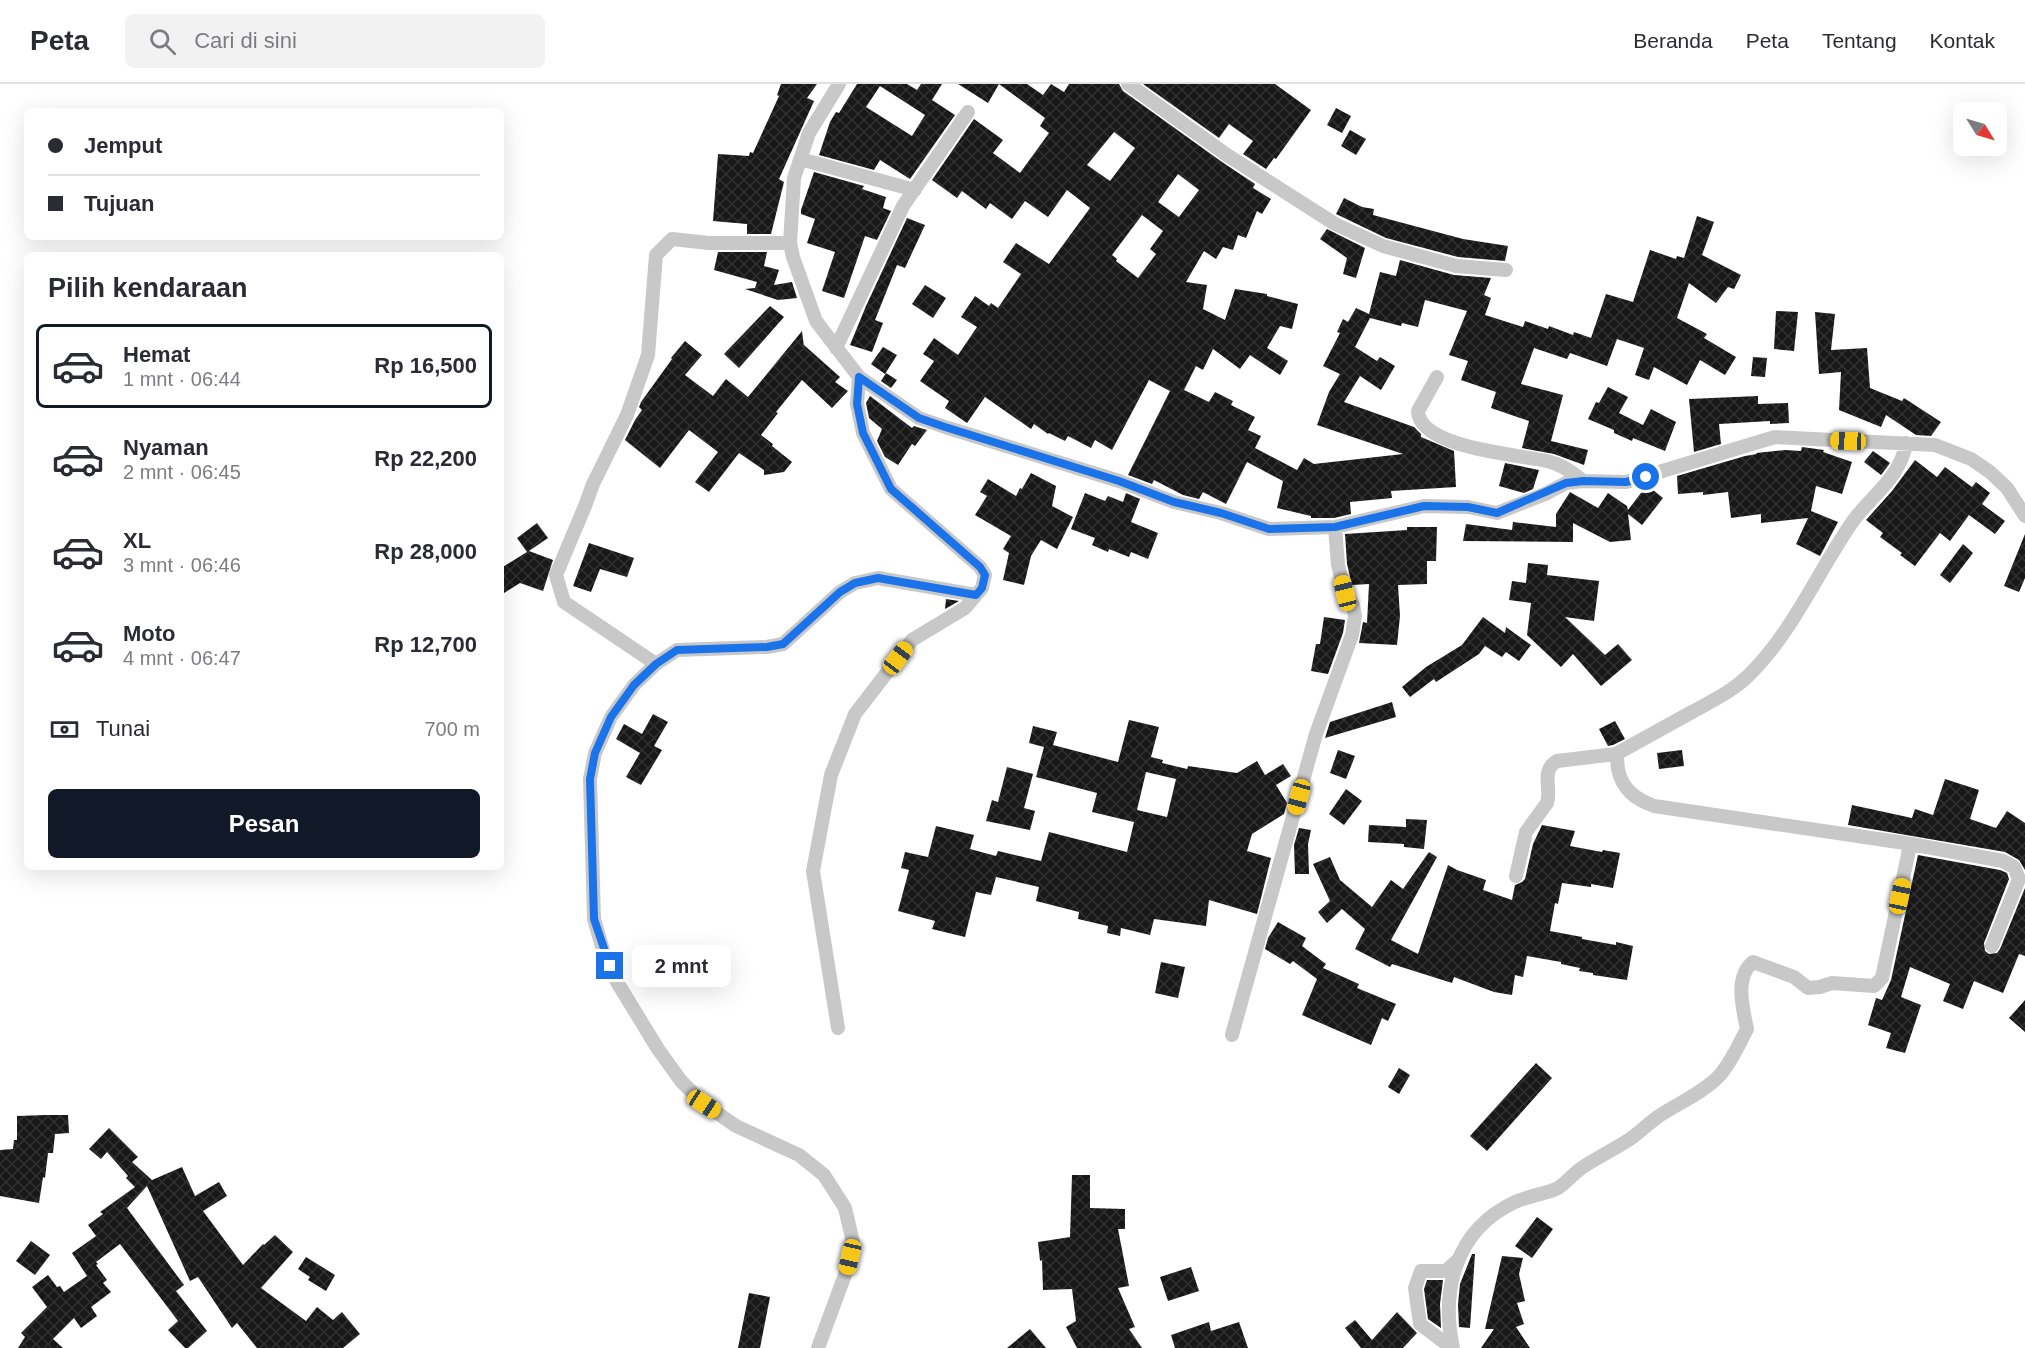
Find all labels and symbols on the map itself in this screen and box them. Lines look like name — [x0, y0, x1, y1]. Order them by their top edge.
north arrow — [1953, 102, 2007, 156]
car — [1830, 431, 1866, 451]
route start — [1632, 463, 1659, 490]
car — [1332, 573, 1358, 613]
car — [880, 638, 916, 678]
car — [1286, 777, 1312, 817]
car — [1887, 877, 1913, 915]
callout: 2 mnt — [631, 945, 730, 987]
route end — [596, 952, 623, 979]
car — [684, 1087, 724, 1121]
car — [837, 1237, 863, 1277]

